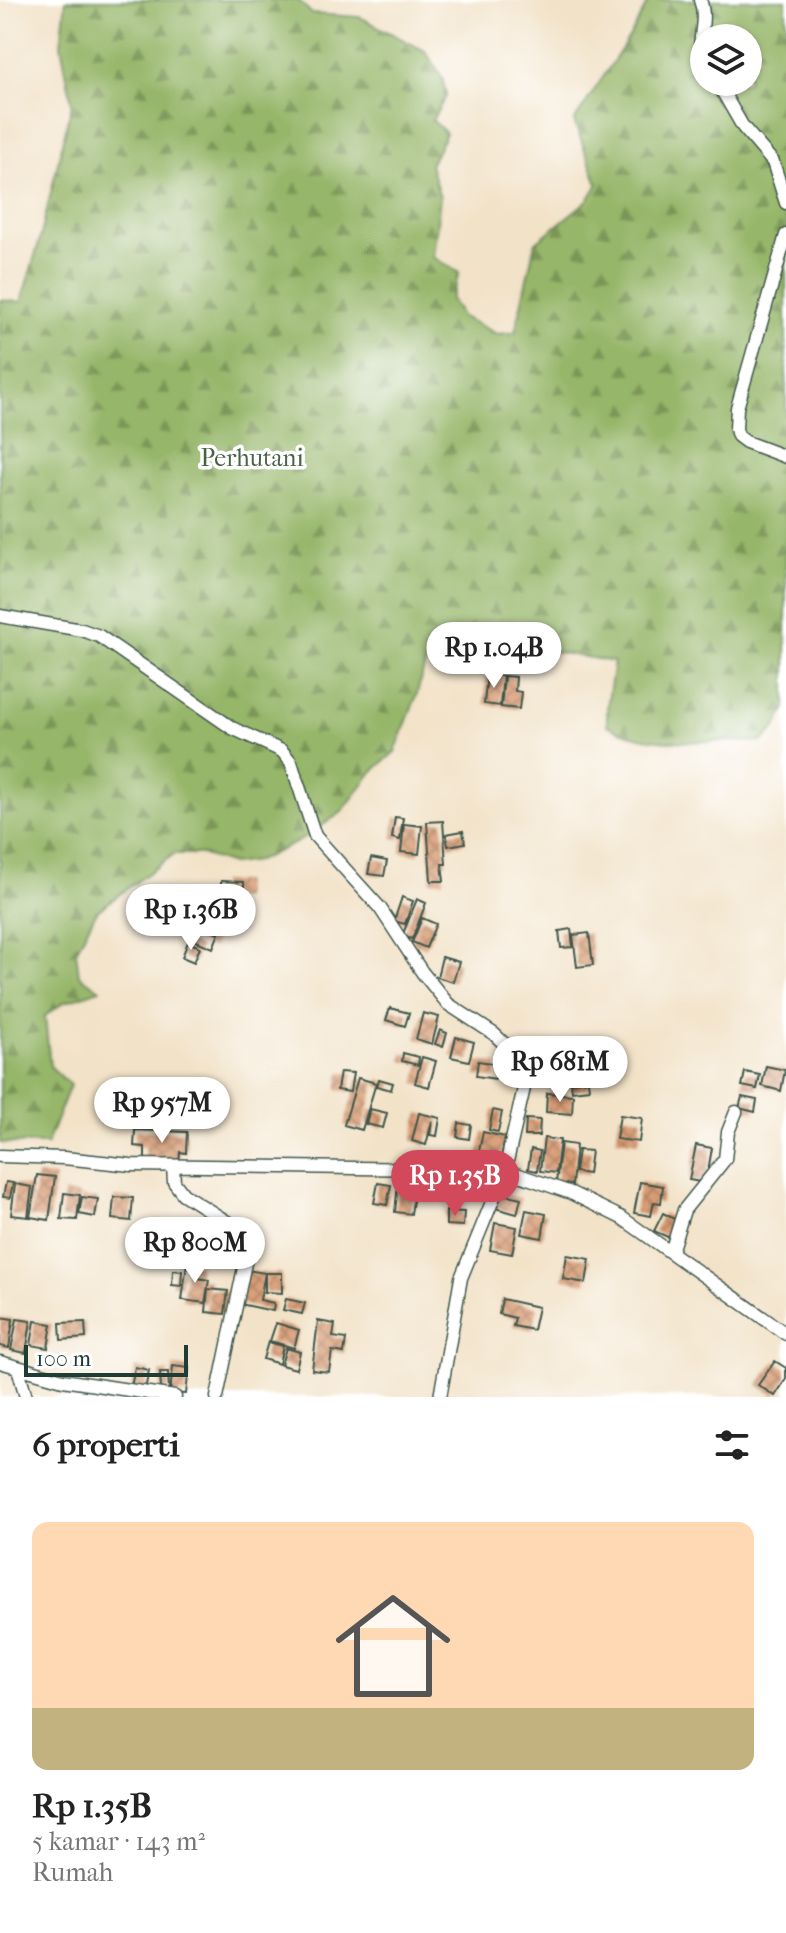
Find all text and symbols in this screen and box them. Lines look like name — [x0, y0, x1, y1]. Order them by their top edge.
map controls — [690, 24, 762, 96]
button: layers — [690, 24, 762, 96]
park label: Perhutani — [200, 444, 304, 472]
pin: Rp 1.04B — [411, 622, 577, 690]
text: Rp 1.04B — [444, 632, 544, 663]
pin: Rp 1.36B — [108, 884, 274, 952]
text: Rp 1.36B — [144, 894, 238, 925]
pin: Rp 681M — [486, 1036, 634, 1104]
text: Rp 681M — [511, 1046, 609, 1077]
pin: Rp 957M — [88, 1077, 236, 1145]
text: Rp 957M — [112, 1087, 212, 1118]
pin: Rp 1.35B — [372, 1150, 538, 1218]
text: Rp 1.35B — [409, 1160, 501, 1191]
pin: Rp 800M — [121, 1217, 269, 1285]
text: Rp 800M — [143, 1227, 247, 1258]
scale bar — [24, 1341, 188, 1377]
text: 100 m — [36, 1346, 91, 1372]
icon: filters — [710, 1423, 754, 1467]
text: 6 properti — [32, 1425, 180, 1465]
icon: home — [321, 1574, 465, 1718]
text: Rp 1.35B — [32, 1786, 152, 1826]
text: 5 kamar · 143 m² — [32, 1826, 205, 1857]
text: Rumah — [32, 1857, 113, 1888]

